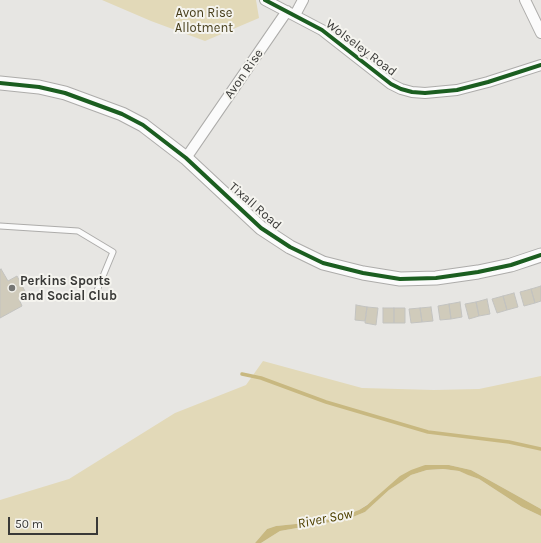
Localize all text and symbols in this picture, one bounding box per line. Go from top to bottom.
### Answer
park label: Avon Rise Allotment [175,5,233,36]
street label: Wolseley Road [322,16,400,80]
street label: Avon Rise [221,46,267,102]
street label: Tixall Road [226,179,284,233]
place label: Perkins Sports and Social Club [20,273,117,304]
marker: Perkins Sports and Social Club [7,283,17,293]
water label: River Sow [296,505,354,533]
scale bar [10,509,100,535]
text: 50 m [15,517,43,531]

